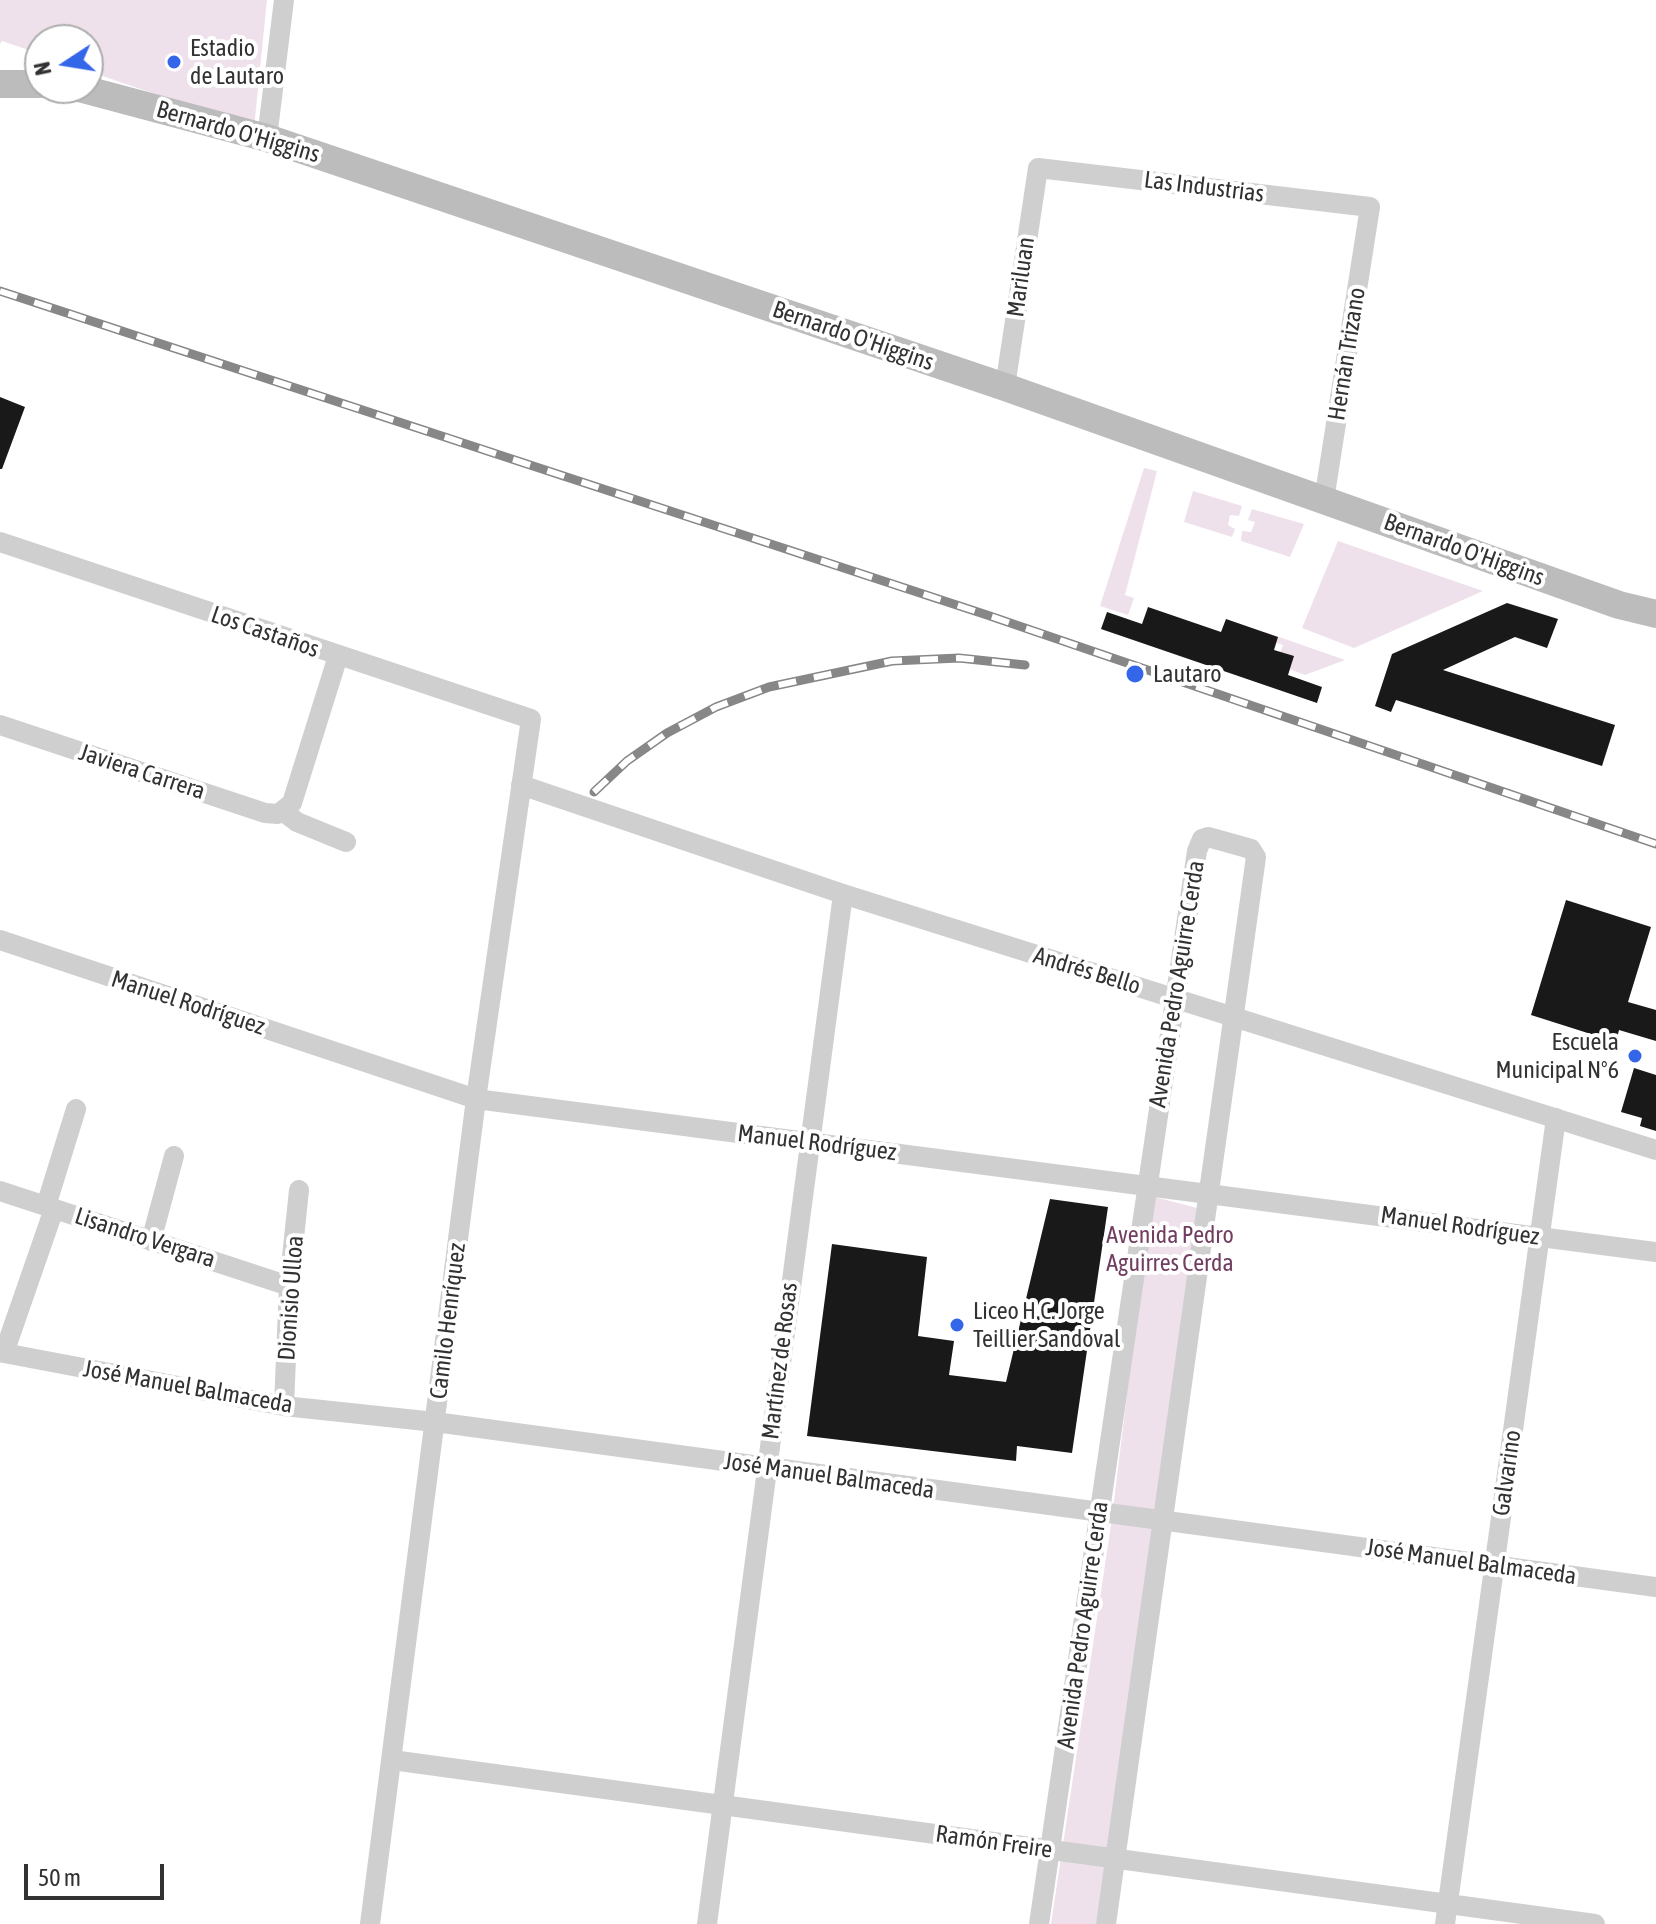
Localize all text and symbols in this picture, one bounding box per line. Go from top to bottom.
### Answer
north arrow [24,24,104,104]
place label: Estadio de Lautaro [190,34,284,90]
marker: Estadio de Lautaro [165,53,183,71]
text: N [28,60,57,78]
street label: Bernardo O'Higgins [153,95,323,169]
street label: Las Industrias [1142,165,1266,209]
street label: Mariluan [1001,235,1041,319]
street label: Hernán Trizano [1322,286,1372,422]
street label: Bernardo O'Higgins [769,295,937,377]
street label: Bernardo O'Higgins [1380,508,1548,592]
street label: Los Castaños [207,600,323,664]
place label: Lautaro [1153,660,1221,688]
marker: Lautaro [1124,663,1146,685]
street label: Javiera Carrera [75,738,209,806]
street label: Avenida Pedro Aguirre Cerda [1143,859,1211,1109]
street label: Andrés Bello [1030,941,1144,1001]
street label: Manuel Rodríguez [108,965,268,1041]
place label: Escuela Municipal N°6 [1496,1028,1619,1084]
marker: Escuela Municipal N°6 [1626,1047,1644,1065]
street label: Manuel Rodríguez [736,1119,898,1167]
street label: Manuel Rodríguez [1379,1201,1541,1251]
street label: Lisandro Vergara [71,1202,219,1274]
park label: Avenida Pedro Aguirres Cerda [1106,1221,1234,1277]
street label: Dionisio Ulloa [272,1235,310,1361]
street label: Camilo Henríquez [424,1241,472,1401]
street label: Martínez de Rosas [756,1281,804,1441]
place label: Liceo H.C. Jorge Teillier Sandoval [973,1297,1120,1353]
marker: Liceo H.C. Jorge Teillier Sandoval [948,1316,966,1334]
street label: José Manuel Balmaceda [81,1354,295,1420]
street label: Galvarino [1487,1428,1527,1518]
street label: José Manuel Balmaceda [722,1447,936,1505]
street label: Avenida Pedro Aguirre Cerda [1051,1499,1115,1751]
street label: José Manuel Balmaceda [1364,1533,1578,1591]
street label: Ramón Freire [934,1820,1054,1864]
scale bar [28,1848,168,1898]
text: 50 m [38,1864,81,1891]

